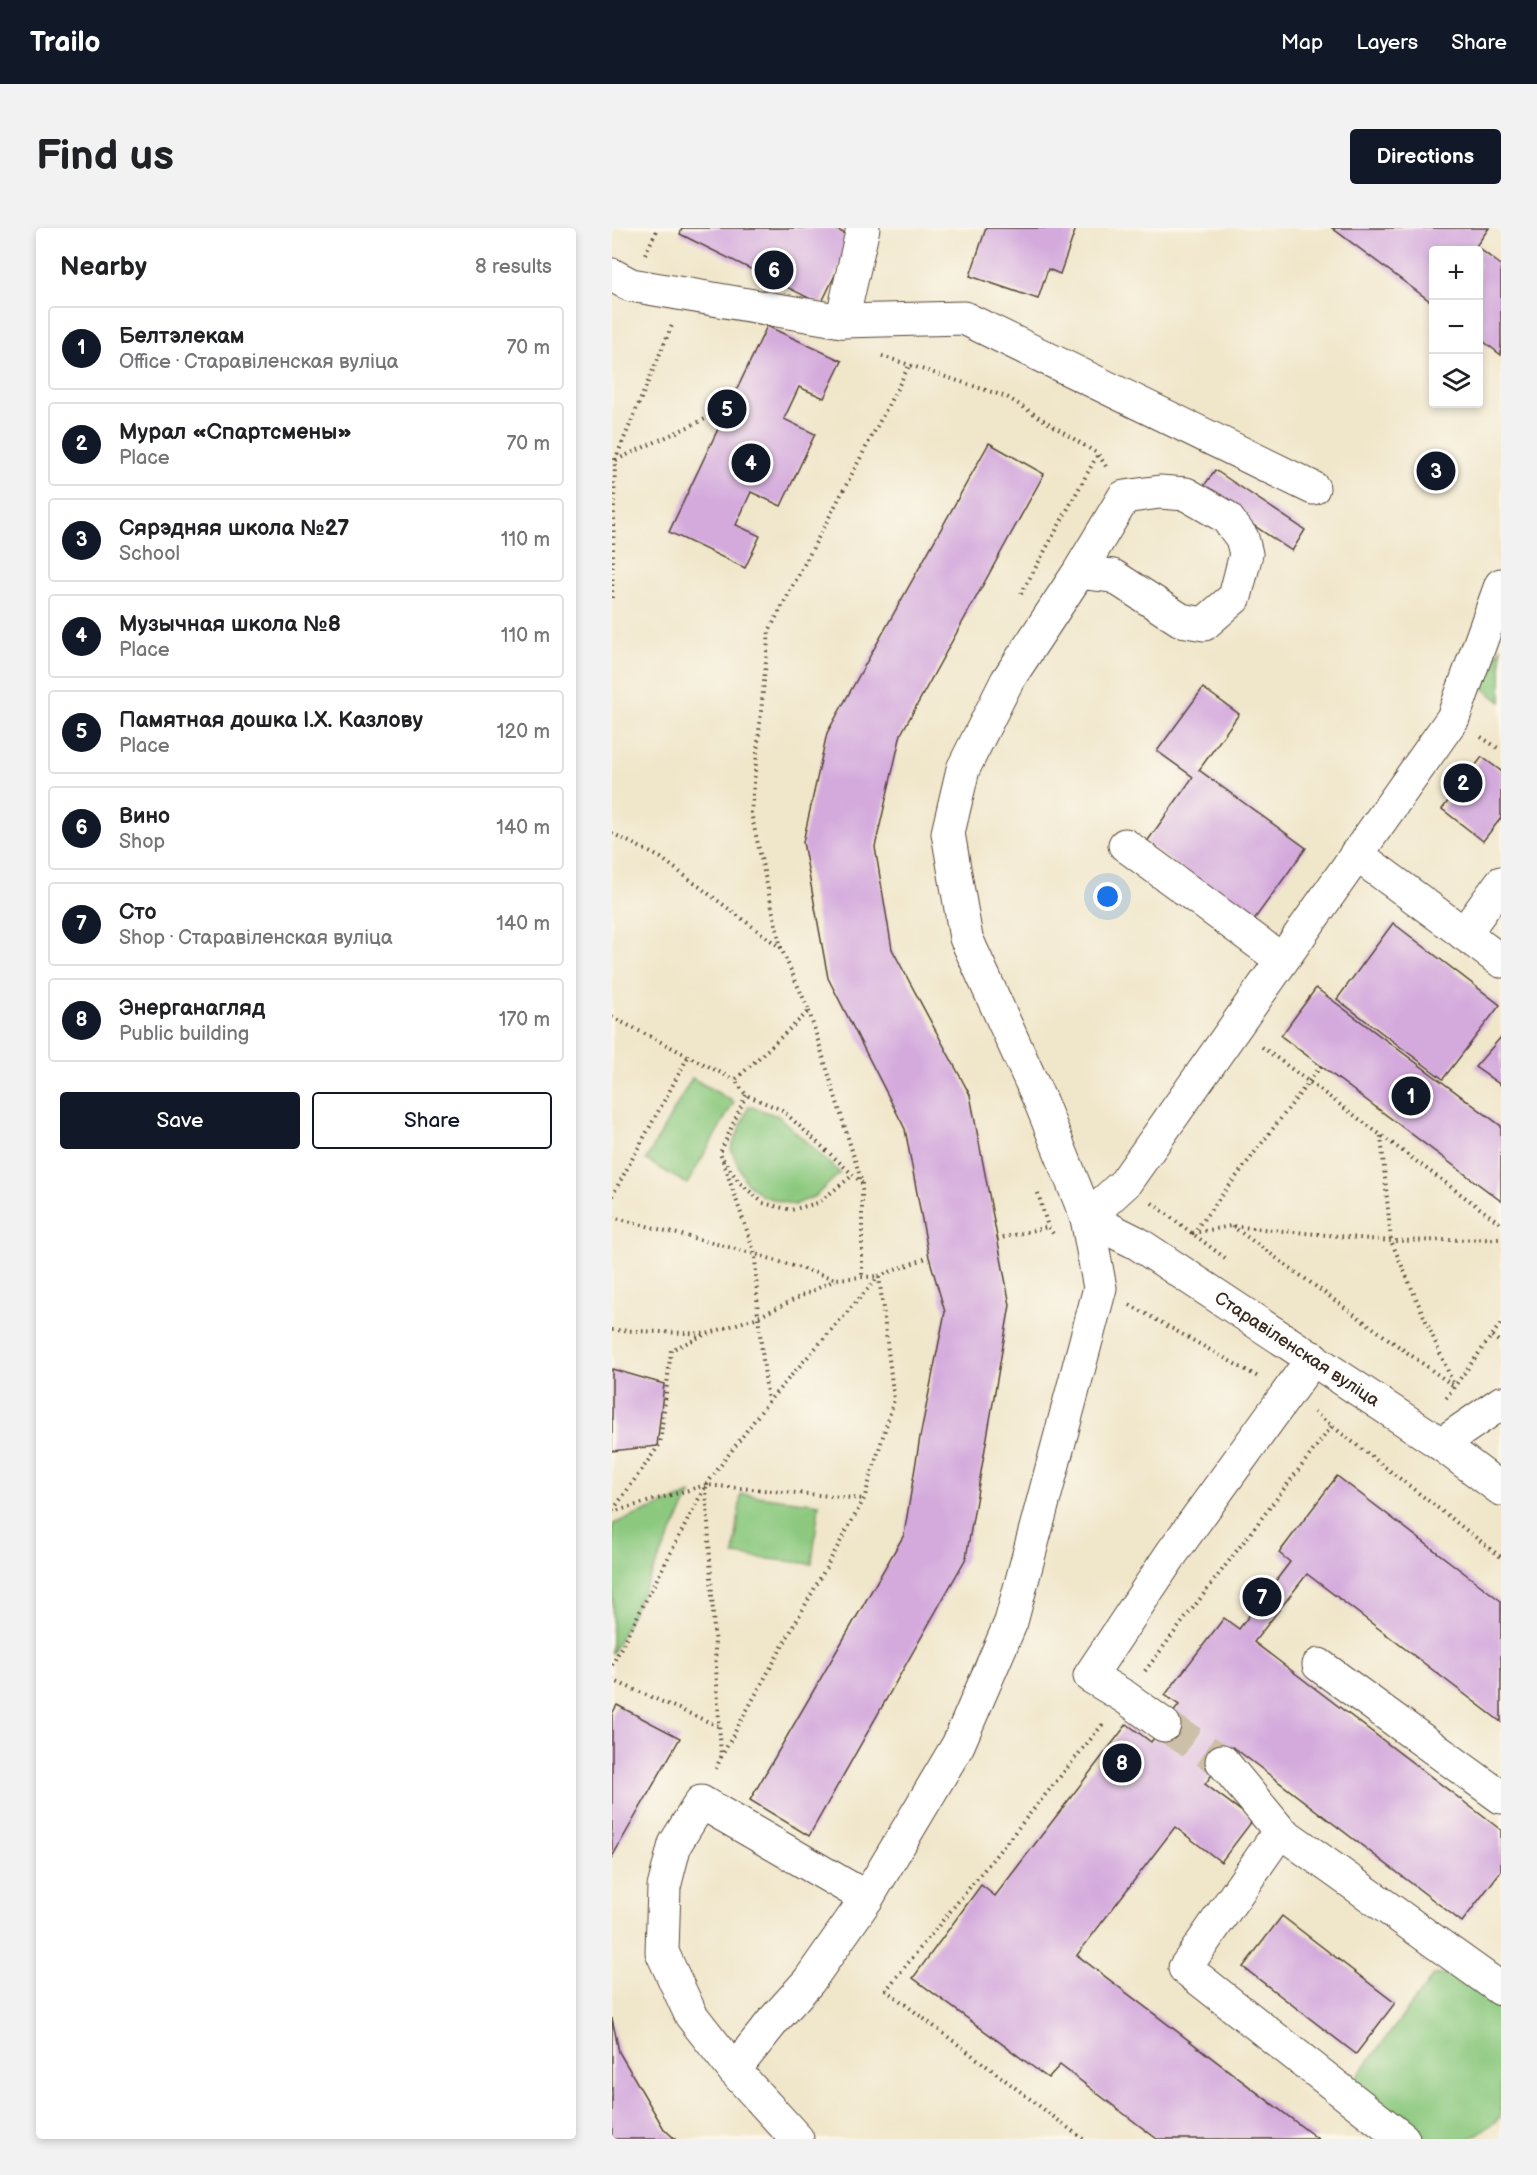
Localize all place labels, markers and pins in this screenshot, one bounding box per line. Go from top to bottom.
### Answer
pin: 6 [754,248,794,292]
pin: 5 [708,386,746,432]
pin: 4 [732,440,770,486]
pin: 3 [1416,448,1456,494]
pin: 2 [1444,760,1482,806]
pin: 1 [1392,1074,1430,1118]
pin: 7 [1242,1574,1282,1620]
pin: 8 [1102,1740,1142,1786]

